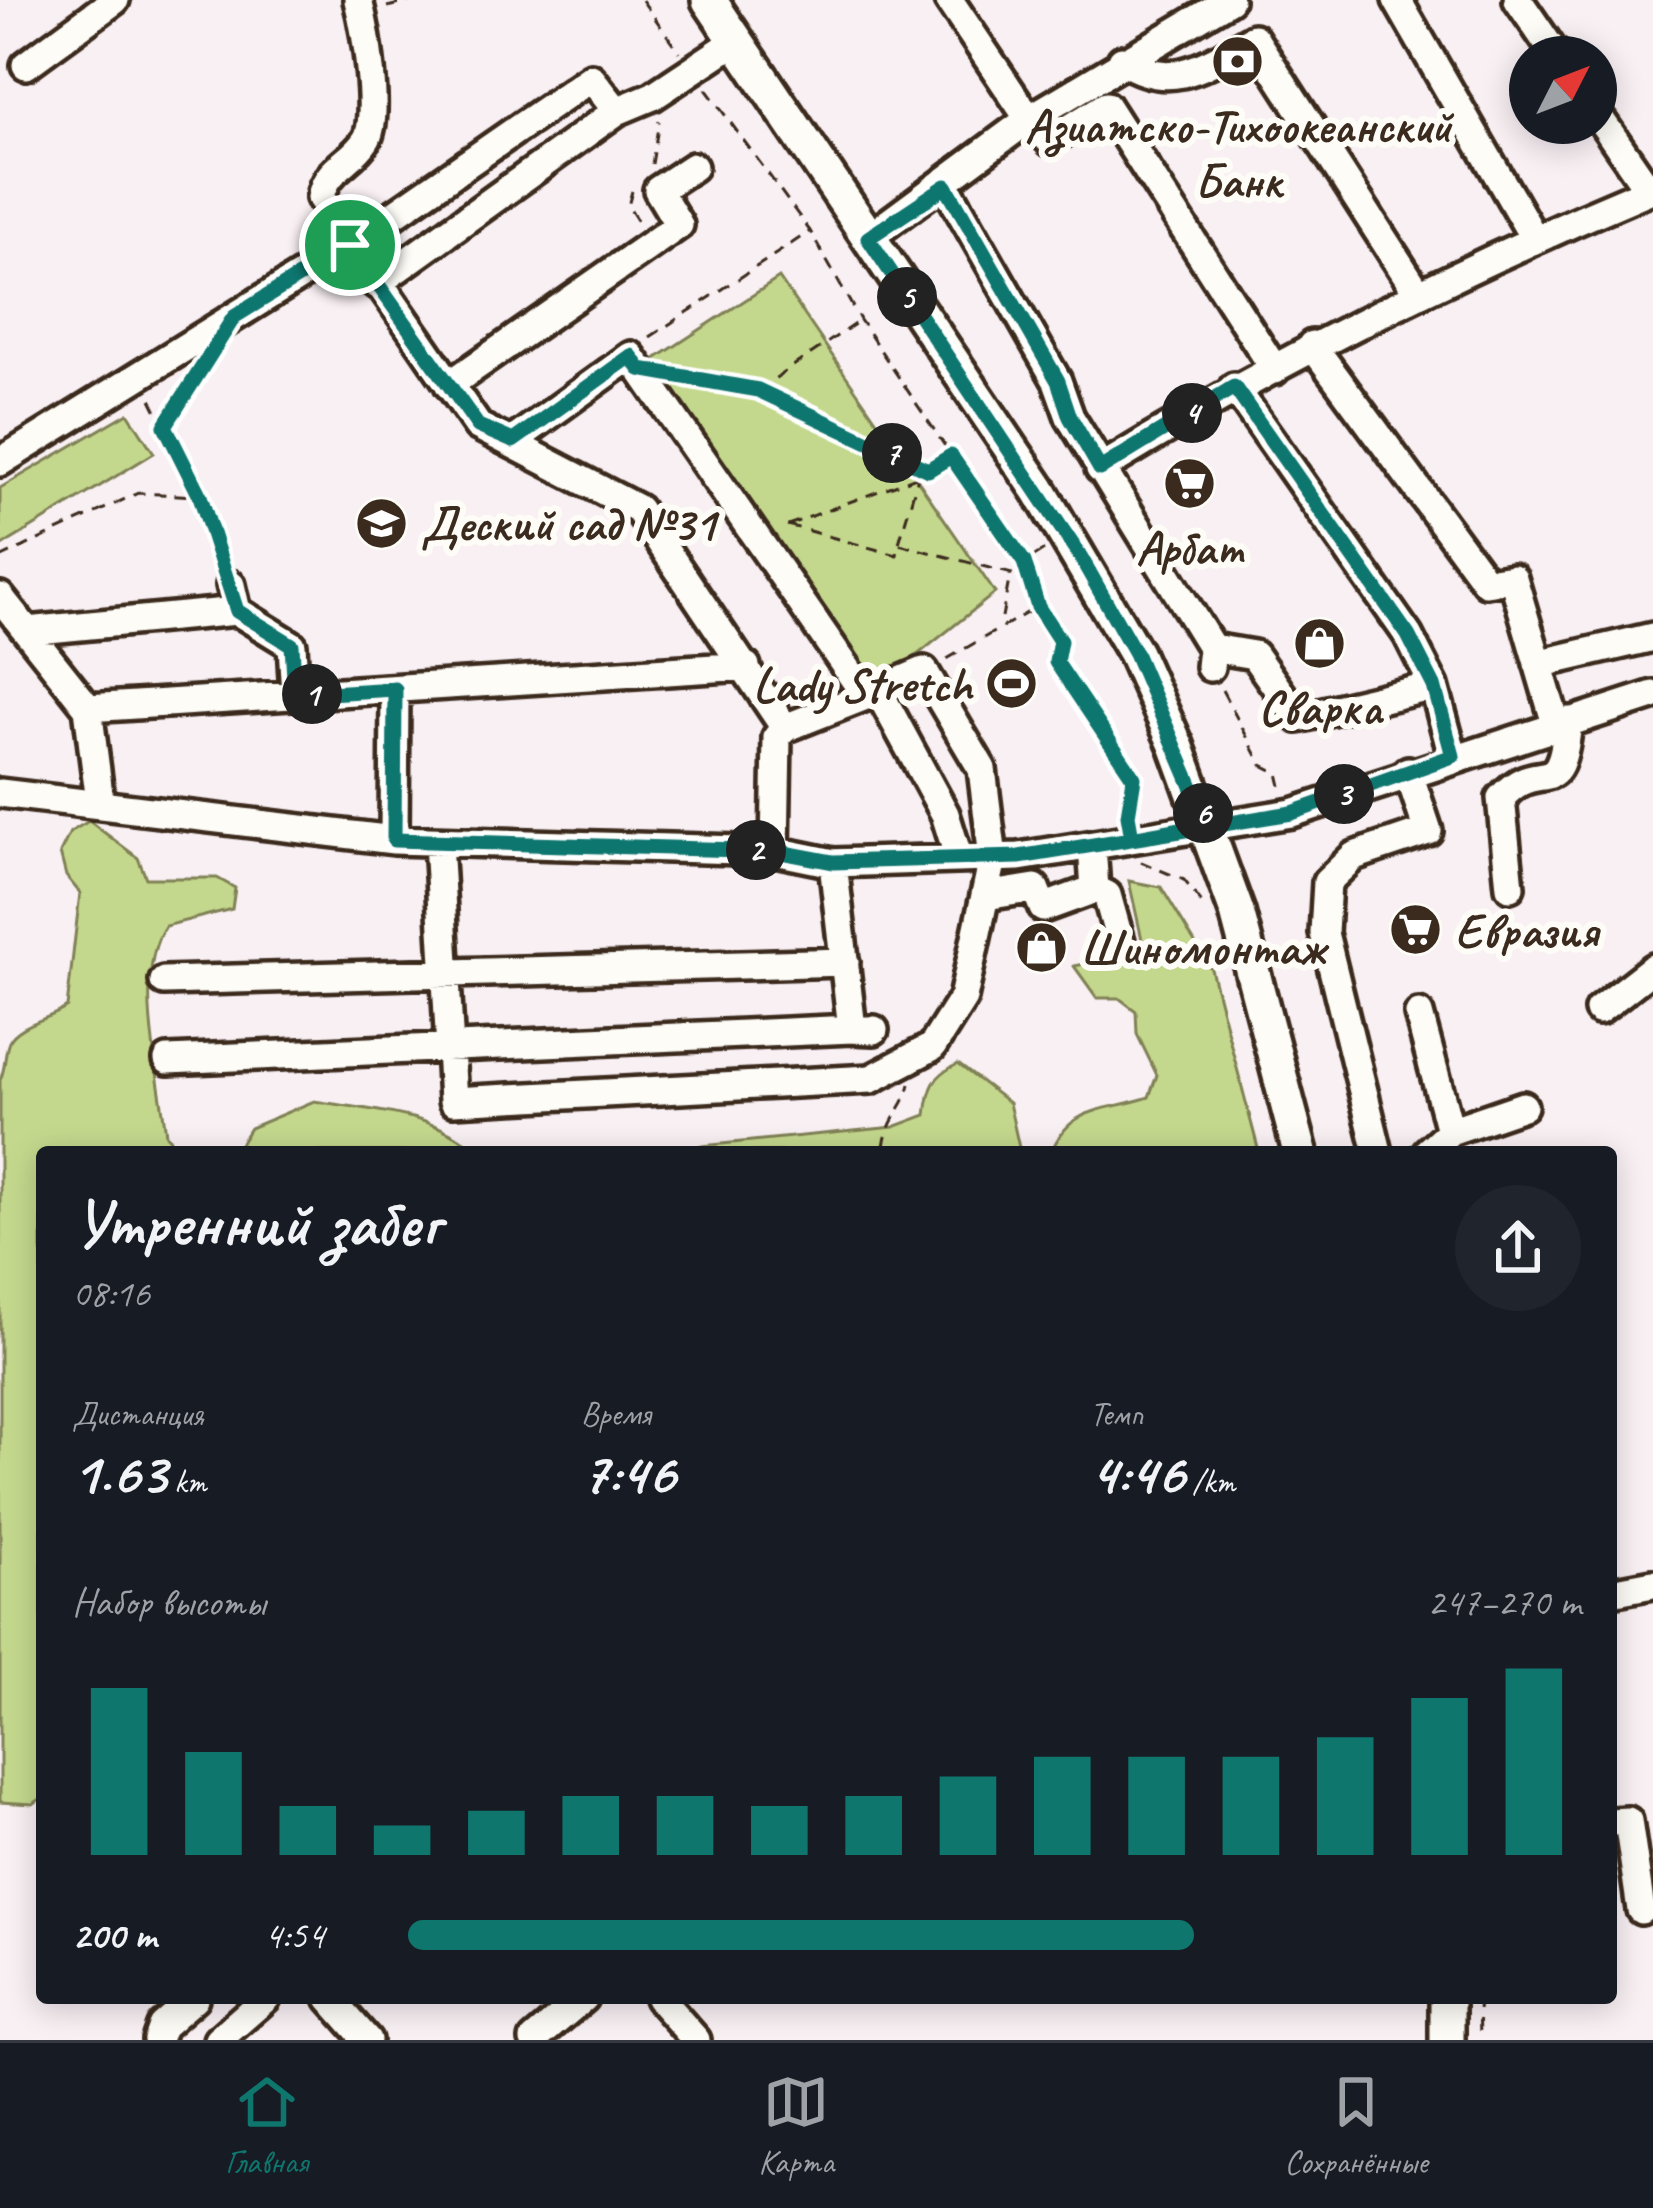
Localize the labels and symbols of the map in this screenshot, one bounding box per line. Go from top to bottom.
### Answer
bank icon: Азиатско-Тихоокеанский Банк [1210,34,1266,90]
north arrow [1509,36,1617,144]
place label: Азиатско-Тихоокеанский Банк [1025,96,1455,211]
pin [299,194,401,296]
pin: 5 [877,267,937,327]
pin: 4 [1162,383,1222,443]
pin: 7 [862,423,922,483]
supermarket icon: Арбат [1162,456,1218,512]
place label: Деский сад №31 [421,494,721,554]
school or university icon: Деский сад №31 [354,495,410,551]
place label: Арбат [1136,518,1245,578]
shop icon: Сварка [1292,616,1348,672]
place label: Lady Stretch [753,655,974,715]
sports icon: Lady Stretch [983,656,1039,712]
pin: 1 [282,664,342,724]
place label: Сварка [1258,678,1384,738]
pin: 3 [1314,764,1374,824]
pin: 6 [1173,783,1233,843]
pin: 2 [726,820,786,880]
place label: Евразия [1455,901,1602,961]
supermarket icon: Евразия [1388,902,1444,958]
place label: Шиномонтаж [1080,918,1330,978]
shop icon: Шиномонтаж [1013,919,1069,975]

